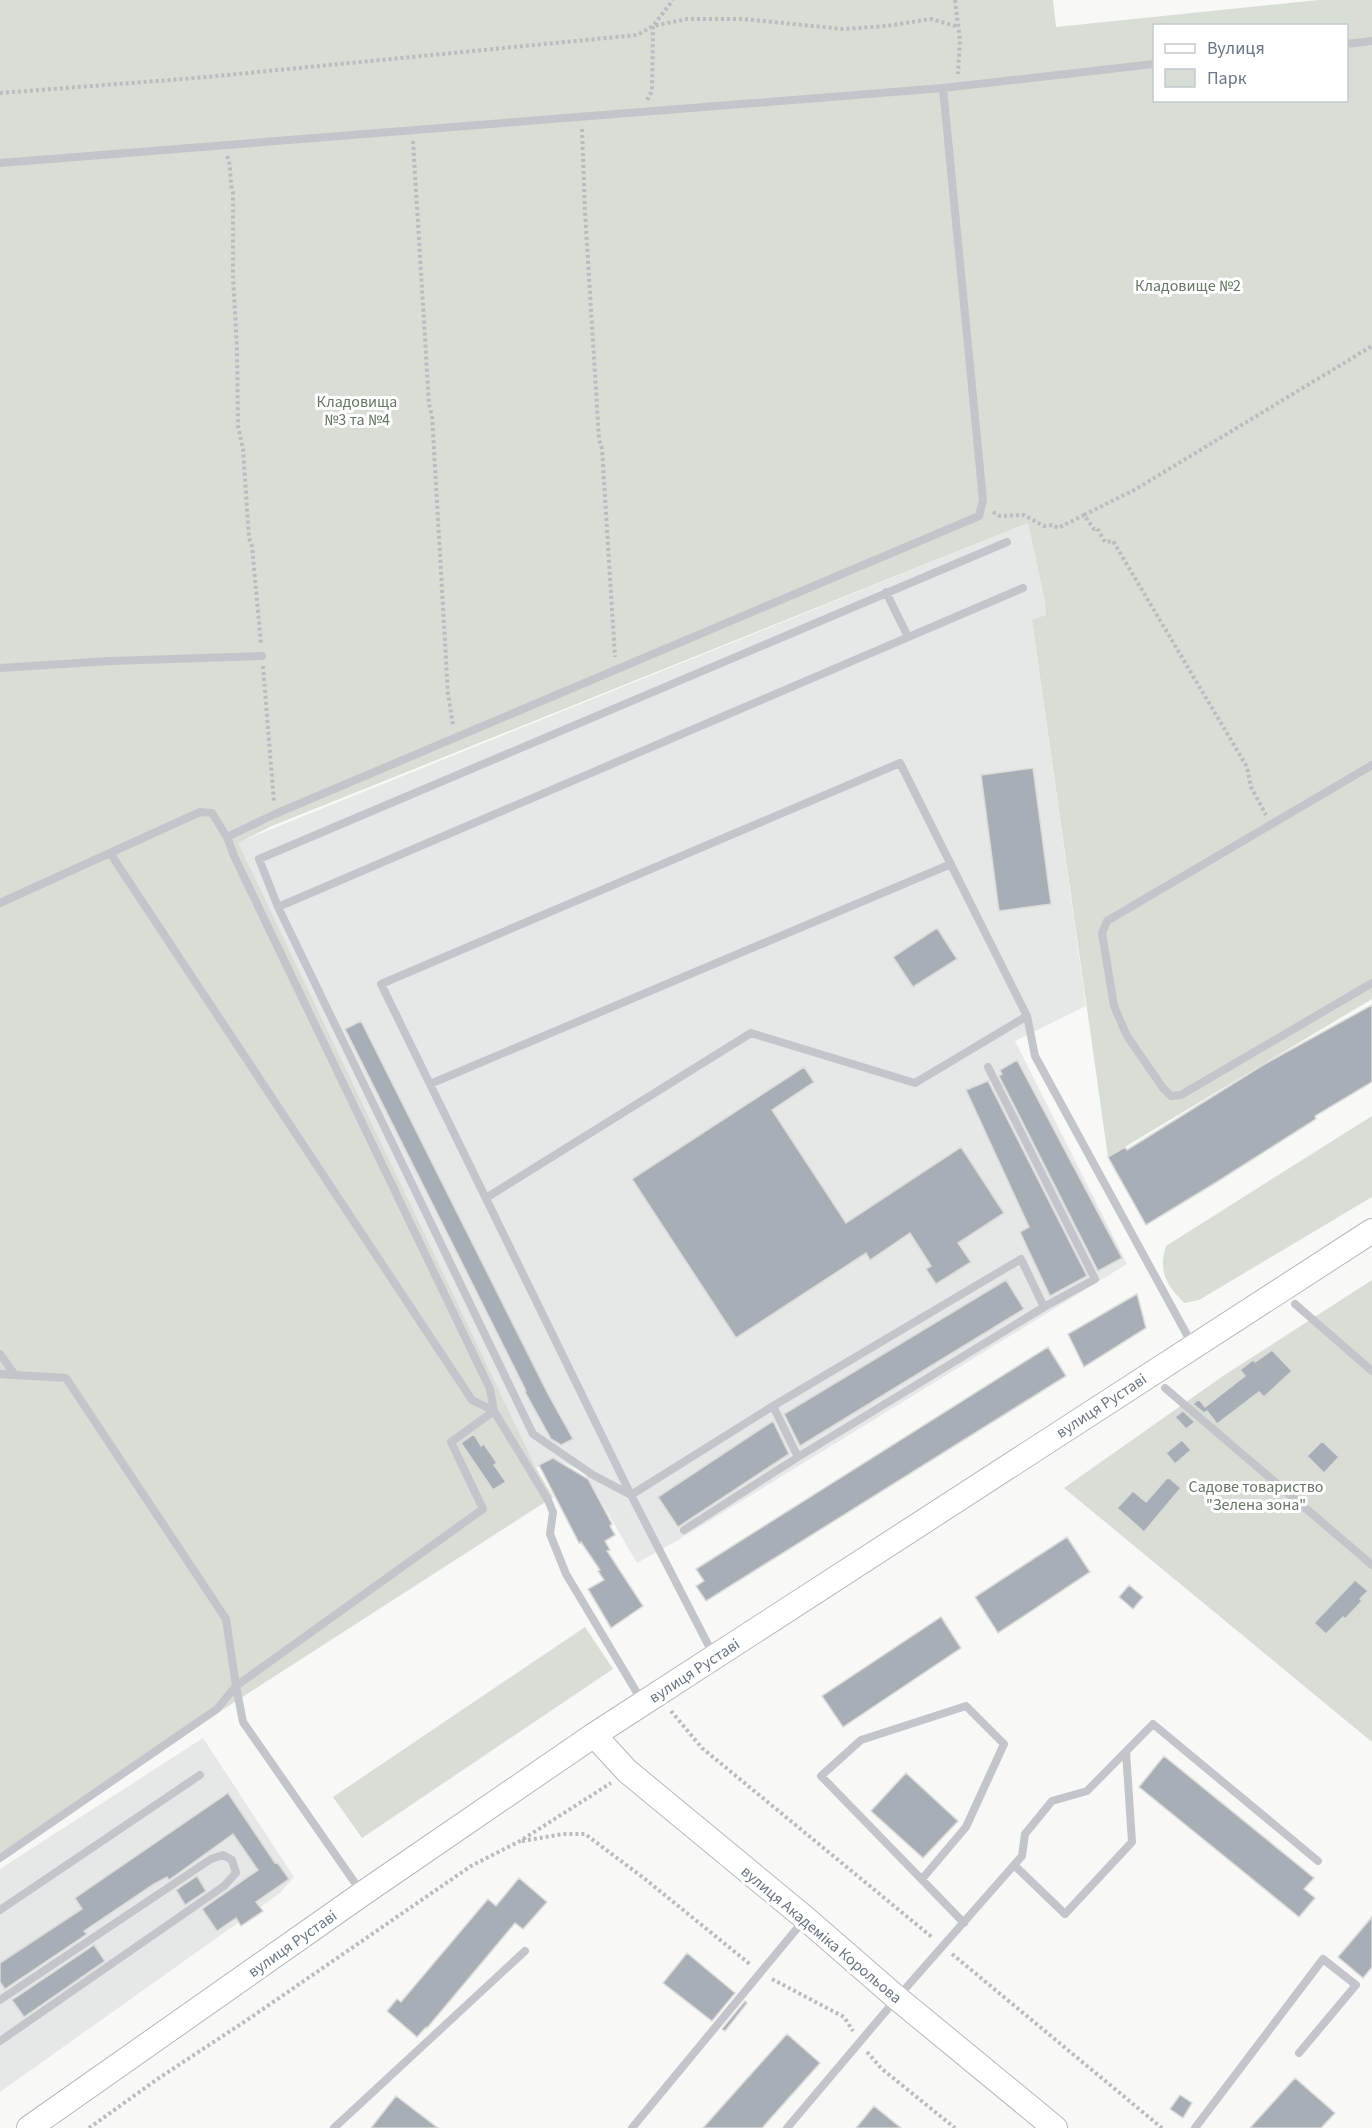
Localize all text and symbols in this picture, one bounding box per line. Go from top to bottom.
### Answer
legend [1153,24,1348,102]
text: Вулиця [1207,36,1265,61]
text: Парк [1207,66,1247,91]
park label: Кладовище №2 [1135,275,1241,297]
park label: Кладовища №3 та №4 [317,391,397,431]
street label: вулиця Руставі [1052,1368,1151,1443]
park label: Садове товариство "Зелена зона" [1189,1476,1323,1516]
street label: вулиця Руставі [645,1633,744,1708]
street label: вулиця Академіка Корольова [736,1861,907,2009]
street label: вулиця Руставі [244,1905,342,1983]

